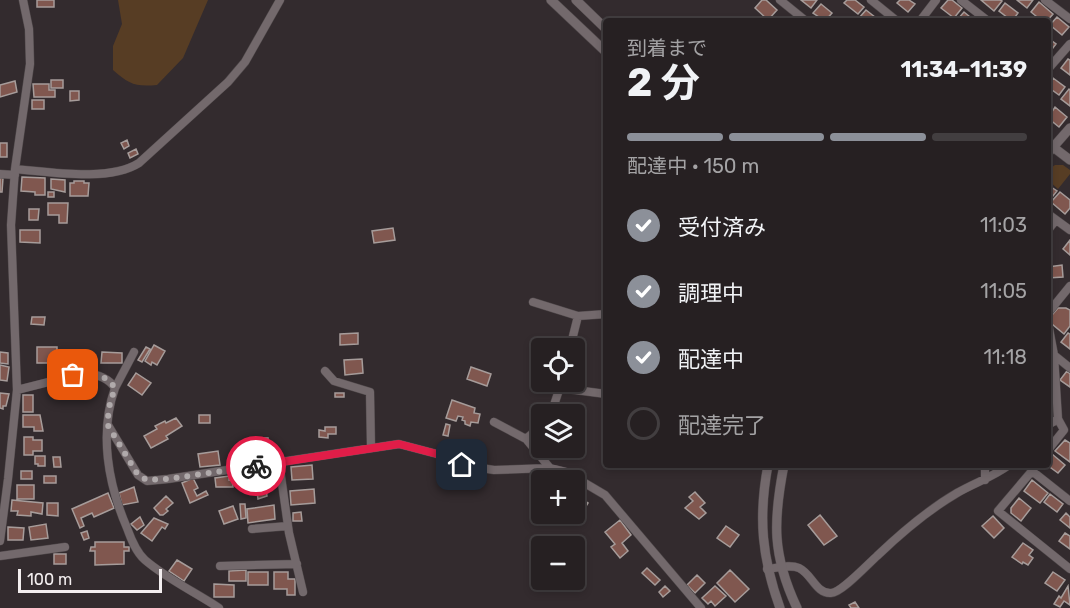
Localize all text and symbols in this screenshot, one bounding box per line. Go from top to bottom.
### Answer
text: 到着まで [627,36,707,60]
text: 11:34–11:39 [900,56,1027,83]
text: 2 分 [627,60,700,106]
text: 配達中 · 150 m [627,154,759,178]
icon: check [627,209,660,242]
text: 11:03 [980,213,1027,237]
text: 受付済み [678,214,766,241]
icon: check [627,275,660,308]
text: 11:05 [980,279,1027,303]
text: 調理中 [678,280,744,307]
map controls [531,338,585,590]
button: locate [531,338,585,392]
icon: check [627,341,660,374]
text: 11:18 [983,345,1027,369]
text: 配達中 [678,346,744,373]
pin [47,349,98,400]
icon: bag [56,358,89,391]
button: layers [531,404,585,458]
text: 配達完了 [678,412,766,439]
courier [226,436,286,496]
pin [436,439,487,490]
icon: home [445,448,478,481]
icon: bike [240,450,273,483]
button: + [531,470,585,524]
button: − [531,536,585,590]
scale bar [18,566,162,594]
text: 100 m [27,570,72,589]

